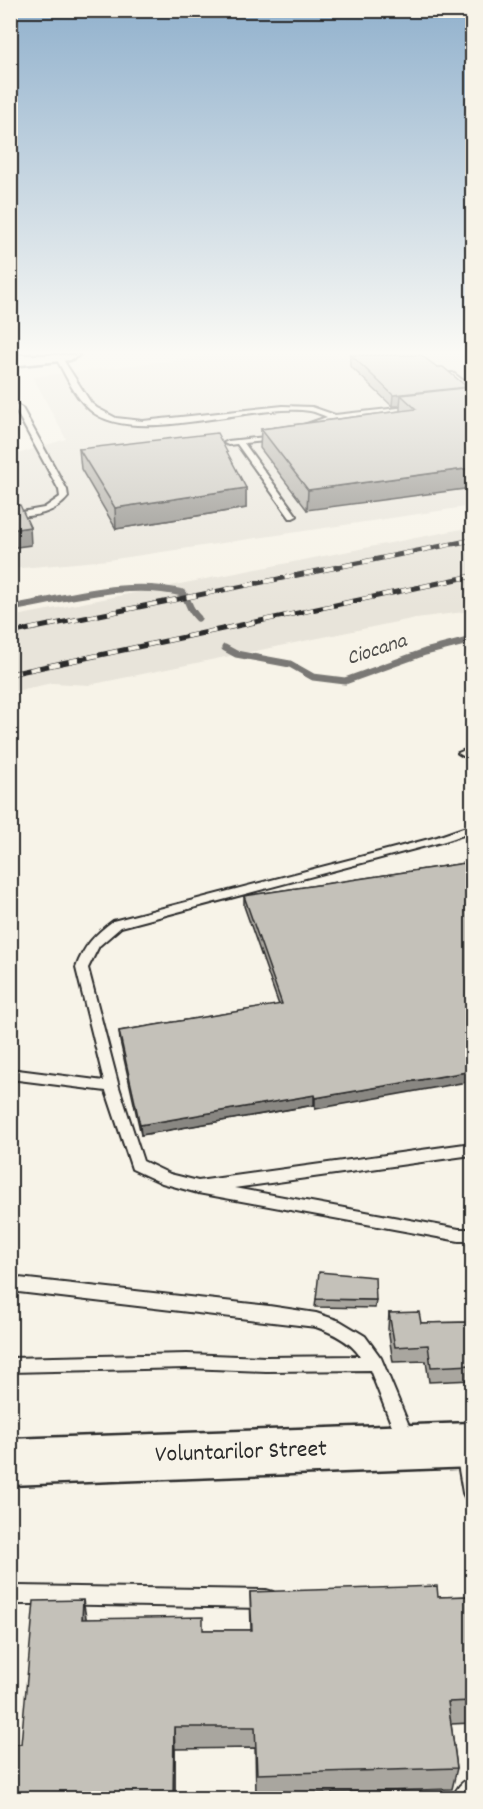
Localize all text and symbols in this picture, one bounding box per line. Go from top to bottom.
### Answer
water label: Ciocana [343,627,412,675]
street label: Voluntarilor Street [155,1433,328,1473]

